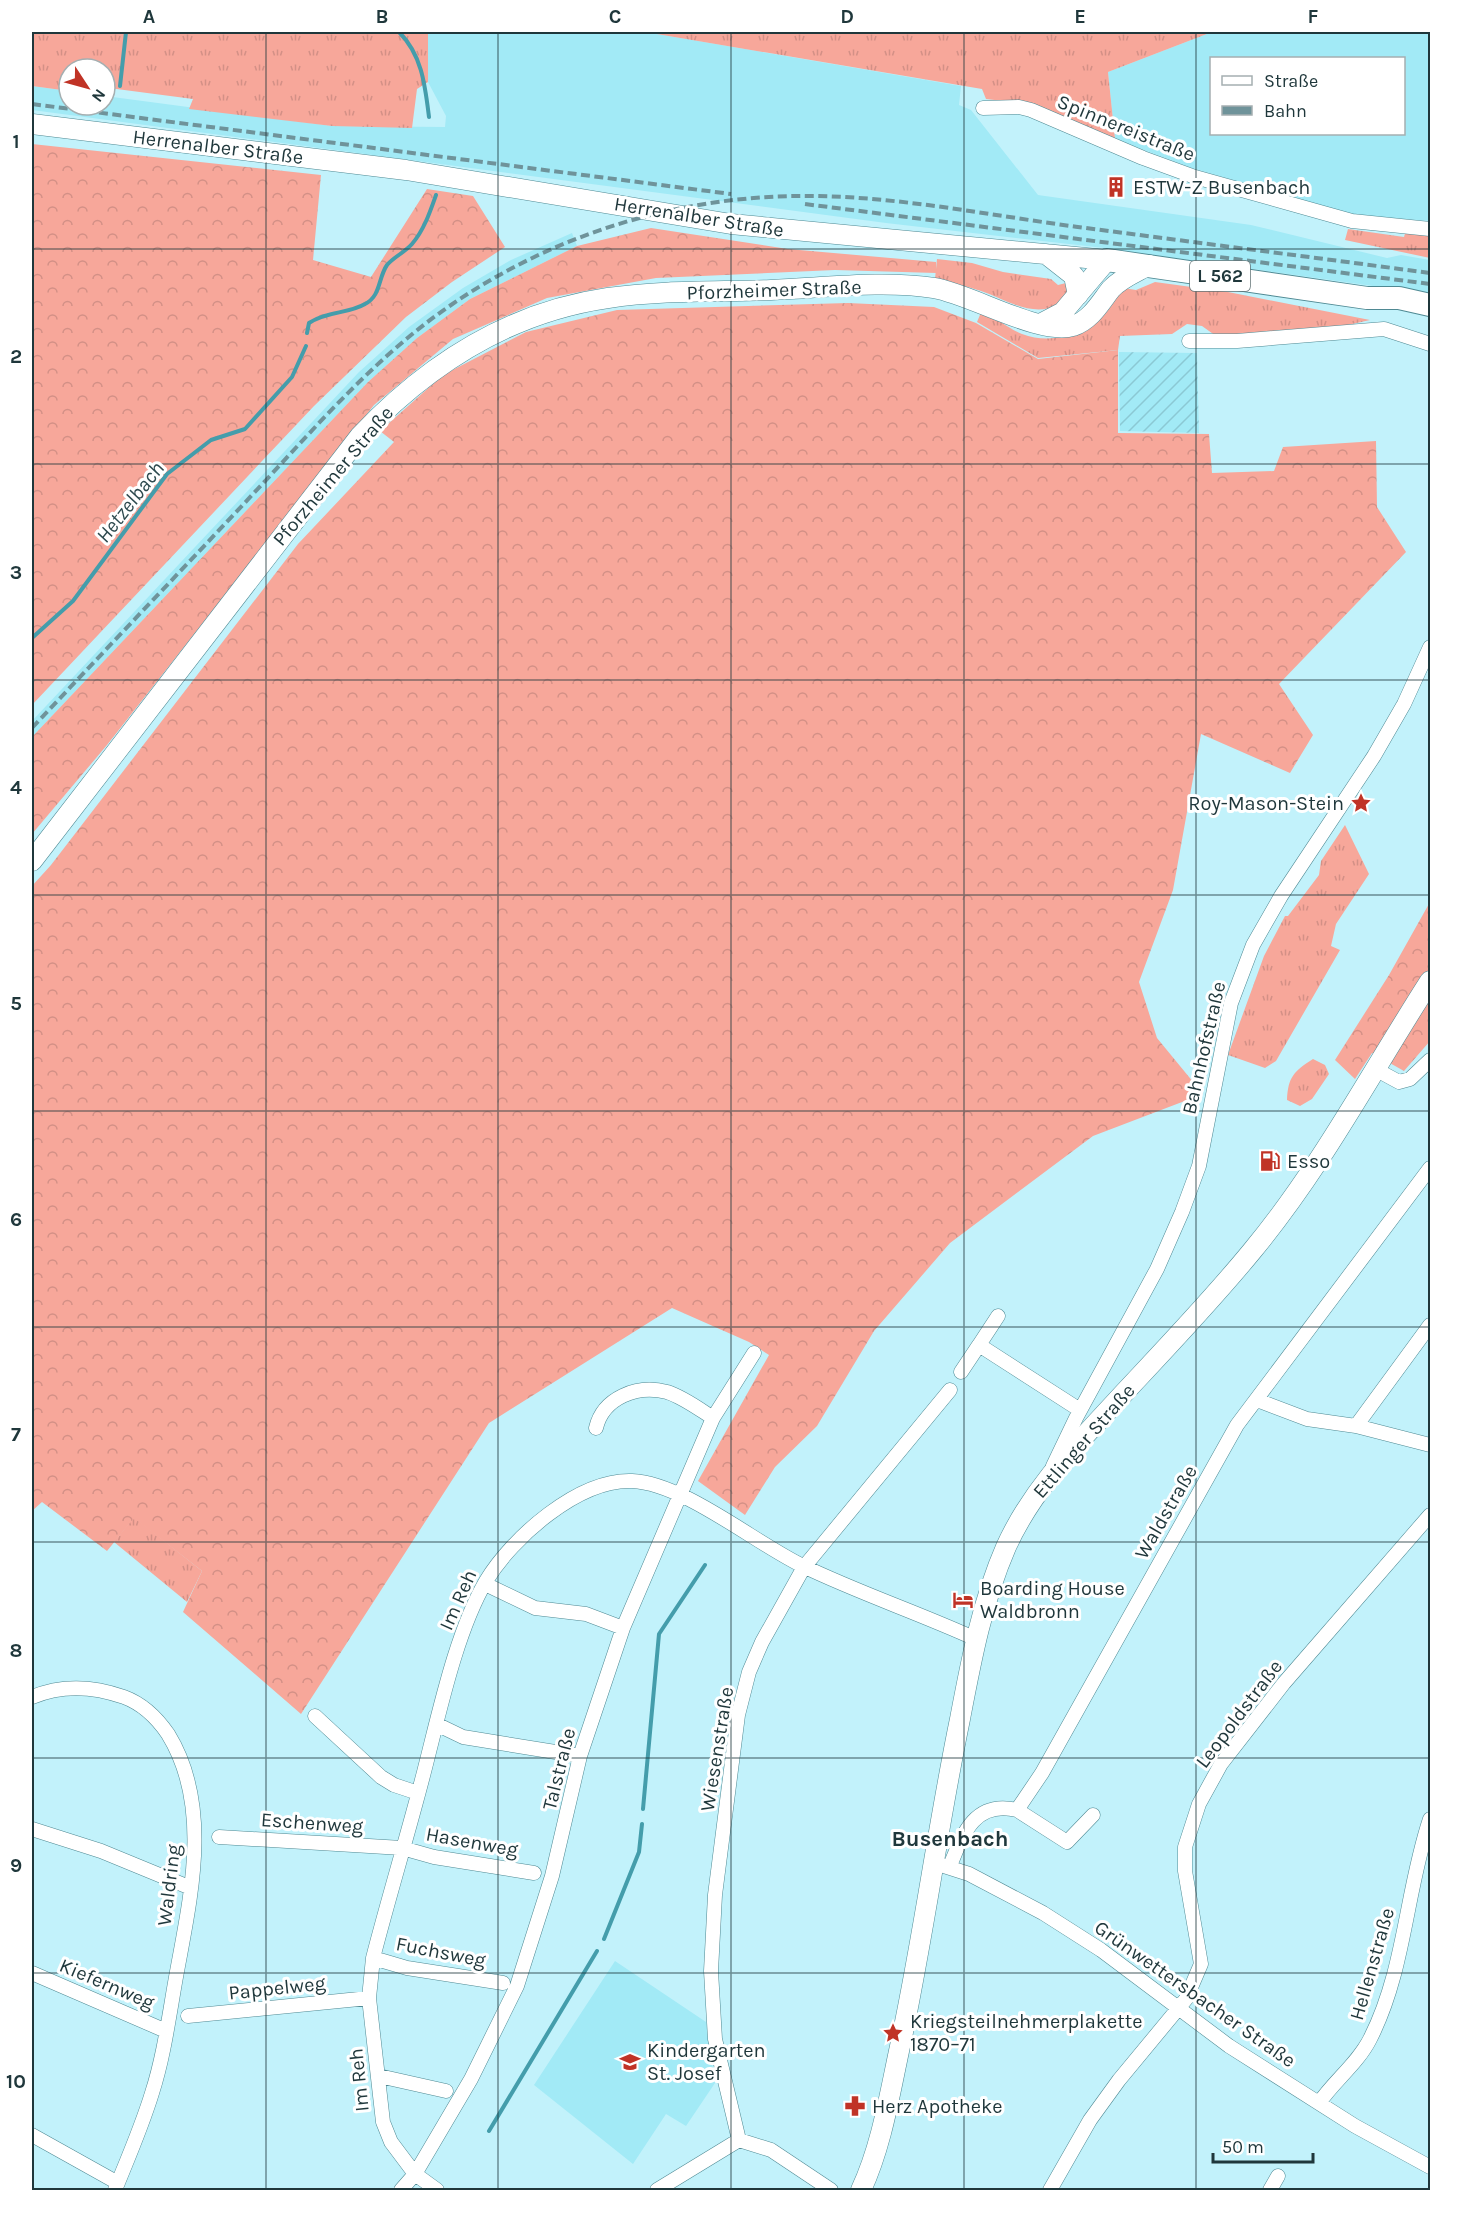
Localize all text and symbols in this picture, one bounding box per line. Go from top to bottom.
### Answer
text: A [143,5,156,28]
text: B [376,5,388,28]
text: C [609,5,621,28]
text: D [840,5,854,28]
text: E [1074,5,1086,28]
text: F [1308,5,1319,28]
north arrow [57,57,117,117]
legend [1210,57,1405,135]
text: Straße [1264,70,1318,92]
text: N [88,85,110,106]
street label: Spinnereistraße [1054,90,1198,166]
text: Bahn [1264,100,1307,122]
street label: Herrenalber Straße [131,125,305,169]
text: 1 [12,130,20,153]
building icon: ESTW-Z Busenbach [1104,175,1128,199]
place label: ESTW-Z Busenbach [1133,176,1310,199]
street label: Herrenalber Straße [612,192,786,242]
road number: L 562 [1190,261,1250,291]
street label: Pforzheimer Straße [686,275,862,305]
text: 2 [10,345,22,368]
street label: Pforzheimer Straße [268,401,398,551]
water label: Hetzelbach [91,457,169,547]
text: 3 [10,561,22,584]
text: 4 [10,776,22,799]
place icon: Roy-Mason-Stein [1349,791,1373,815]
place label: Roy-Mason-Stein [1188,792,1344,815]
street label: Bahnhofstraße [1178,979,1230,1117]
text: 5 [10,992,22,1015]
fuel station icon: Esso [1258,1149,1282,1173]
place label: Esso [1287,1150,1330,1173]
text: 6 [10,1208,22,1231]
street label: Ettlinger Straße [1028,1379,1140,1503]
text: 7 [11,1423,21,1446]
street label: Waldstraße [1130,1461,1202,1563]
street label: Im Reh [435,1566,481,1634]
place label: Boarding House Waldbronn [980,1577,1125,1623]
hotel icon: Boarding House Waldbronn [951,1588,975,1612]
text: 8 [10,1639,22,1662]
street label: Leopoldstraße [1191,1655,1287,1773]
street label: Wiesenstraße [696,1685,738,1813]
street label: Talstraße [538,1726,580,1812]
street label: Eschenweg [260,1808,364,1838]
street label: Hasenweg [424,1823,520,1861]
district label: Busenbach [892,1826,1008,1852]
street label: Waldring [153,1843,185,1927]
text: 9 [10,1854,22,1877]
street label: Hellenstraße [1345,1905,1399,2023]
street label: Grünwettersbacher Straße [1090,1916,1300,2072]
street label: Fuchsweg [394,1932,488,1972]
street label: Kiefernweg [56,1954,158,2014]
street label: Pappelweg [227,1971,327,2005]
place label: Kriegsteilnehmerplakette 1870–71 [910,2010,1143,2056]
place icon: Kriegsteilnehmerplakette 1870–71 [881,2021,905,2045]
place label: Kindergarten St. Josef [647,2039,766,2085]
street label: Im Reh [344,2047,374,2113]
school or university icon: Kindergarten St. Josef [618,2050,642,2074]
text: 10 [6,2070,26,2093]
pharmacy icon: Herz Apotheke [843,2094,867,2118]
place label: Herz Apotheke [872,2095,1003,2118]
scale bar [1213,2126,1314,2164]
text: 50 m [1222,2136,1264,2158]

